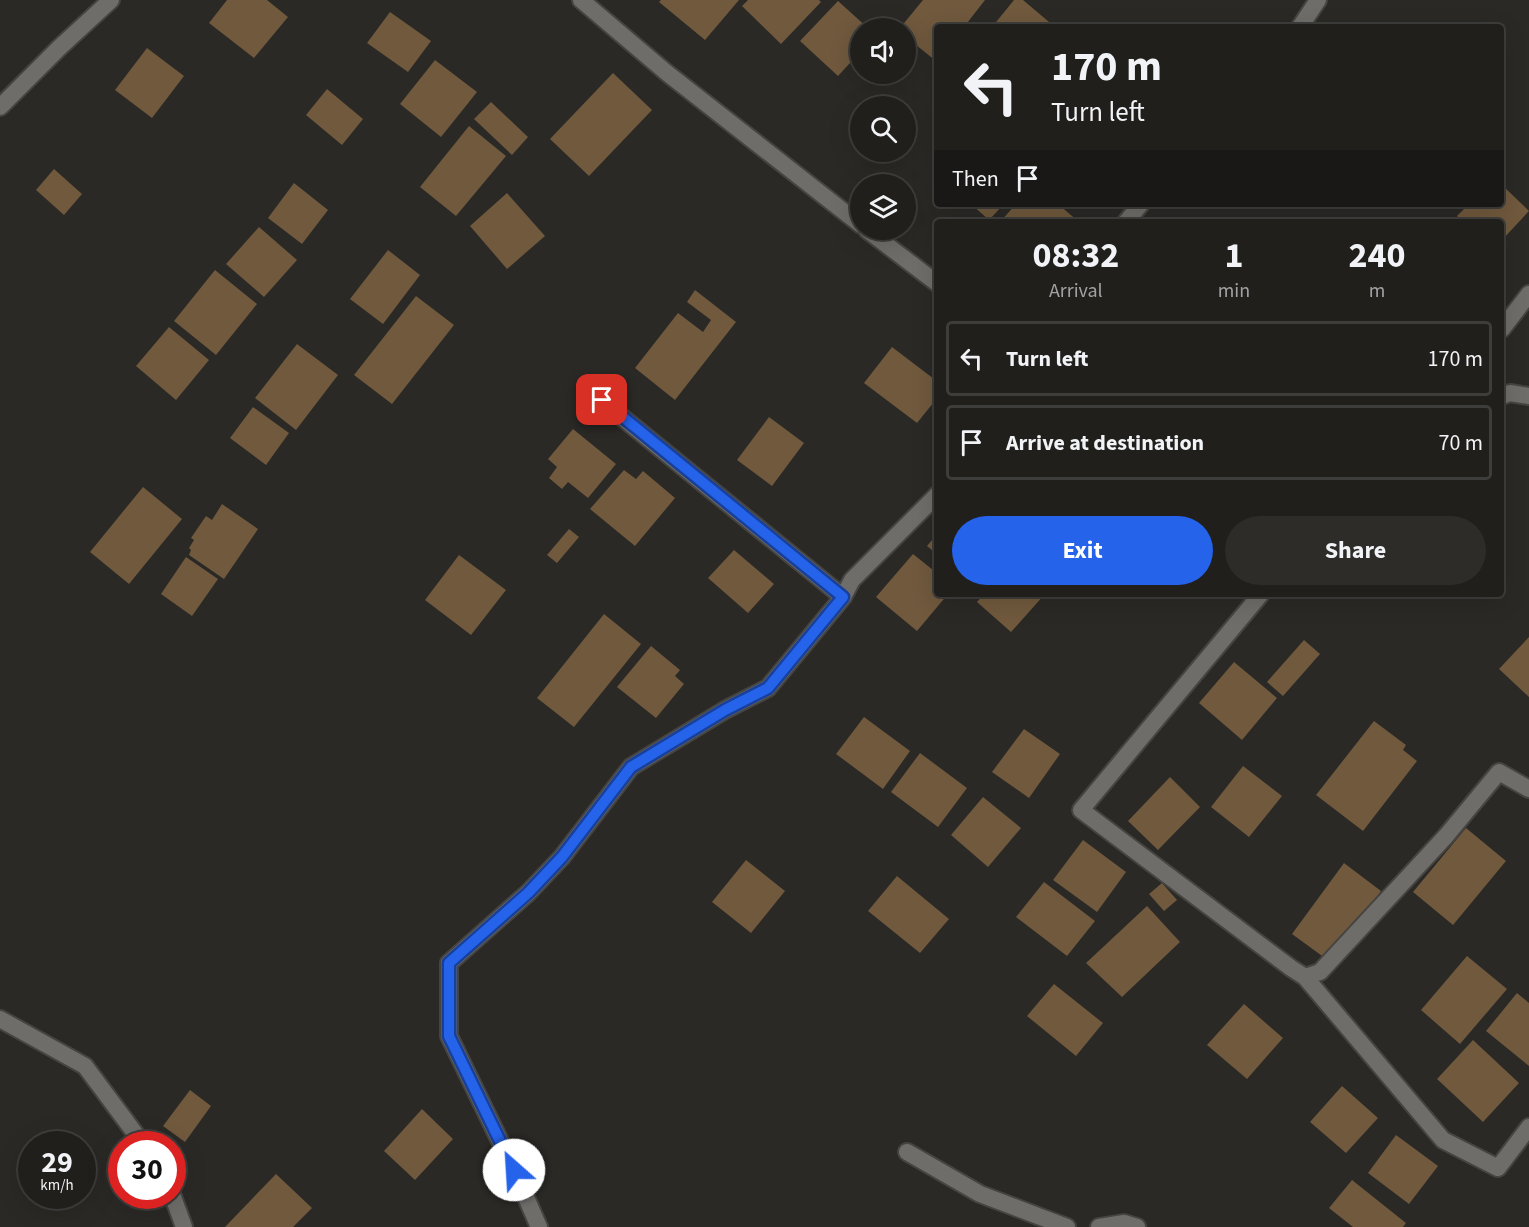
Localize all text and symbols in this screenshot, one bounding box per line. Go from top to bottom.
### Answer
map controls [850,18,916,240]
button: sound [850,18,916,84]
text: 170 m [1051,37,1162,97]
icon: left [952,48,1030,126]
text: Turn left [1051,93,1145,132]
button: search [850,96,916,162]
icon: arrive [1011,162,1044,195]
text: Then [952,163,999,195]
button: layers [850,174,916,240]
text: 08:32 [1032,230,1119,281]
text: 1 [1224,230,1243,281]
text: 240 [1349,230,1406,281]
text: Arrival [1049,277,1103,305]
text: min [1218,277,1250,305]
text: m [1369,277,1385,305]
icon: left [955,342,988,375]
text: Turn left [1006,343,1088,375]
text: 170 m [1428,343,1483,375]
pin [576,374,627,425]
icon: arrive [585,383,618,416]
icon: arrive [955,426,988,459]
text: Arrive at destination [1006,427,1204,459]
text: 70 m [1438,427,1483,459]
button: Exit [952,516,1213,585]
button: Share [1225,516,1486,585]
speed limit sign: 30 [108,1131,186,1209]
position arrow [482,1138,546,1202]
text: 29 [41,1141,73,1184]
text: km/h [40,1175,74,1196]

